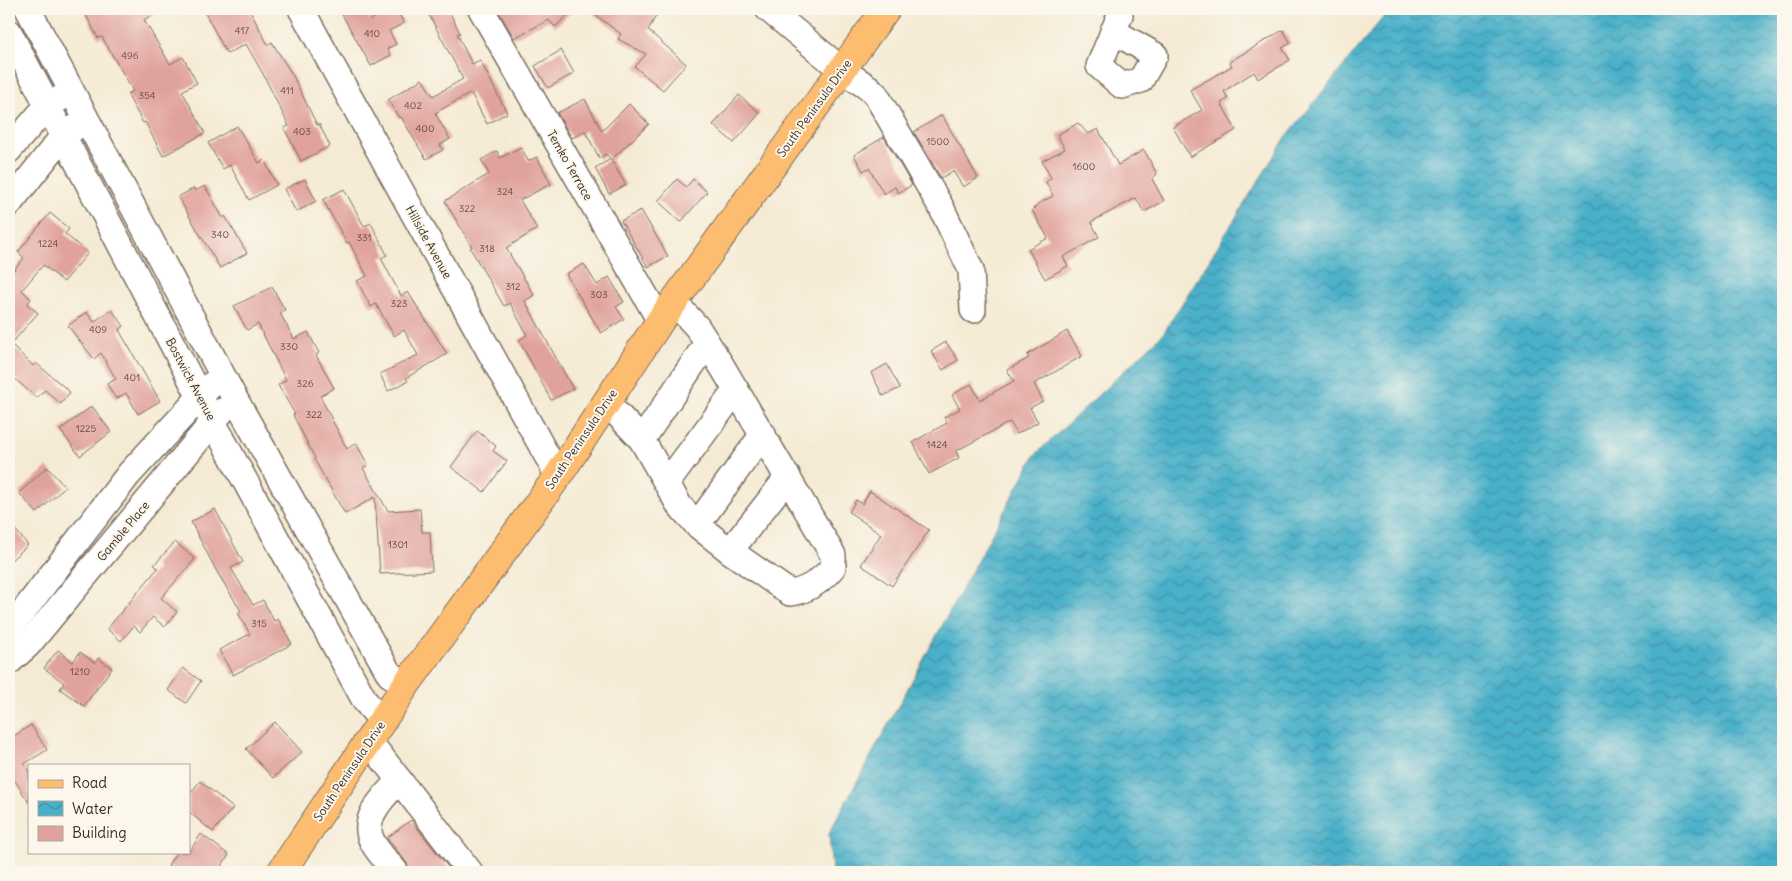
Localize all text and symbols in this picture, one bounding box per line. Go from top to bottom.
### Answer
house number: 417 [235,24,249,37]
house number: 410 [364,27,380,40]
house number: 496 [121,49,139,62]
street label: South Peninsula Drive [773,56,855,160]
house number: 411 [280,84,294,97]
house number: 354 [138,89,156,102]
house number: 402 [404,99,422,112]
house number: 400 [416,122,434,135]
house number: 403 [293,125,311,138]
street label: Temko Terrace [544,127,596,203]
house number: 1500 [927,135,949,148]
house number: 1600 [1073,160,1095,173]
house number: 324 [497,185,514,198]
house number: 322 [459,202,476,215]
street label: Hillside Avenue [403,203,455,281]
house number: 340 [211,228,229,241]
house number: 331 [356,231,372,244]
house number: 1224 [38,237,58,250]
house number: 318 [479,242,495,255]
house number: 312 [505,280,521,293]
house number: 303 [590,288,608,301]
house number: 323 [391,297,408,310]
house number: 409 [89,323,107,336]
street label: Bostwick Avenue [163,335,219,423]
house number: 330 [280,340,298,353]
house number: 401 [124,371,140,384]
house number: 326 [297,377,314,390]
street label: South Peninsula Drive [542,386,620,492]
house number: 322 [306,408,323,421]
house number: 1225 [76,422,97,435]
house number: 1424 [927,438,948,451]
street label: Gamble Place [94,498,152,564]
house number: 1301 [388,538,408,551]
house number: 315 [251,617,267,630]
house number: 1210 [70,665,90,678]
street label: South Peninsula Drive [310,718,388,824]
legend [28,764,190,854]
text: Road [72,773,107,792]
text: Water [72,799,113,818]
text: Building [72,823,127,842]

